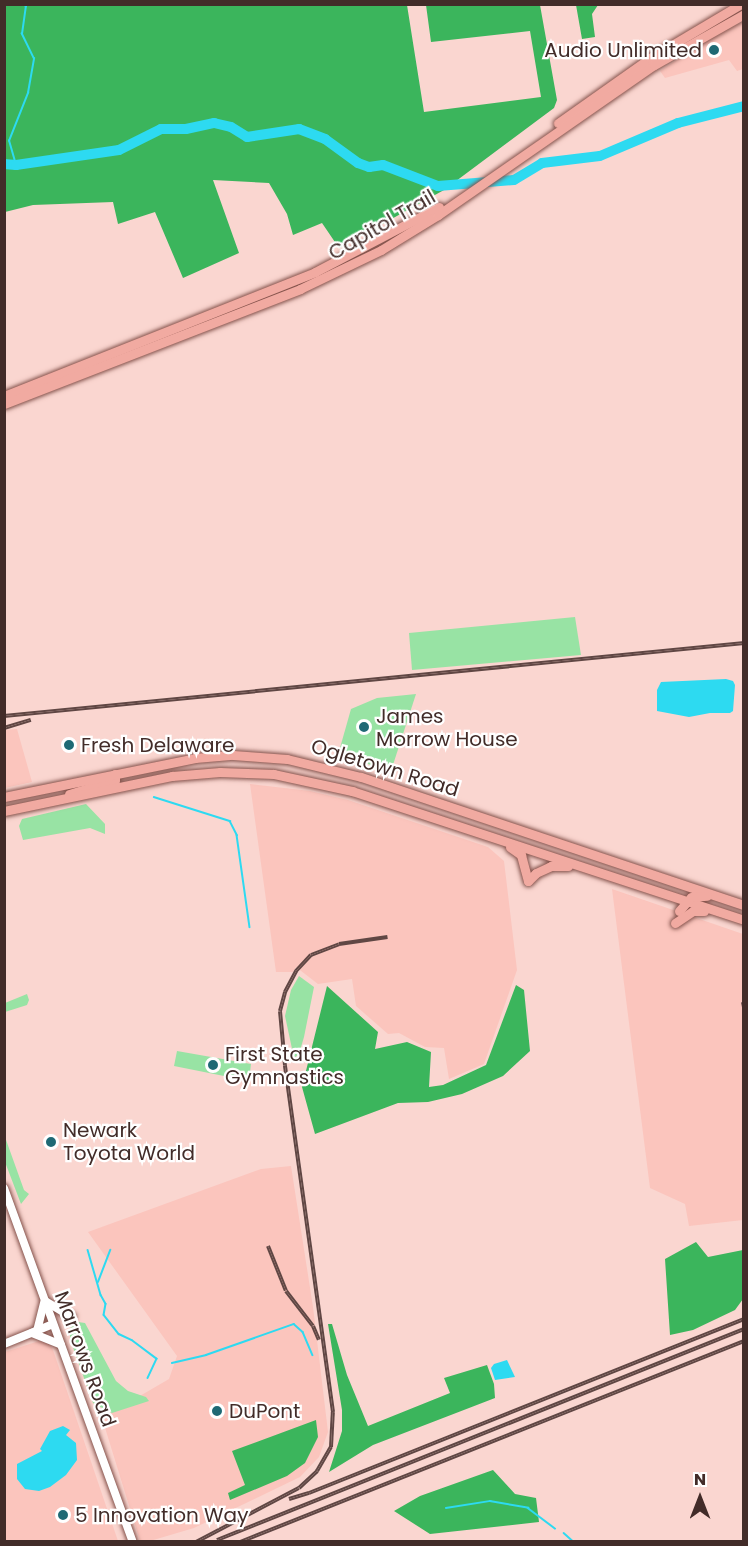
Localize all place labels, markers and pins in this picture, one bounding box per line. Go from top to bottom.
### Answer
place label: Audio Unlimited [544,38,702,62]
marker: Audio Unlimited [707,43,721,57]
place label: James Morrow House [376,704,518,751]
marker: James Morrow House [357,720,371,734]
place label: Fresh Delaware [81,733,234,757]
marker: Fresh Delaware [62,738,76,752]
place label: First State Gymnastics [225,1042,344,1089]
marker: First State Gymnastics [206,1058,220,1072]
place label: Newark Toyota World [63,1118,195,1165]
marker: Newark Toyota World [44,1135,58,1149]
place label: DuPont [229,1399,300,1423]
marker: DuPont [210,1404,224,1418]
place label: 5 Innovation Way [75,1503,248,1527]
marker: 5 Innovation Way [56,1508,70,1522]

